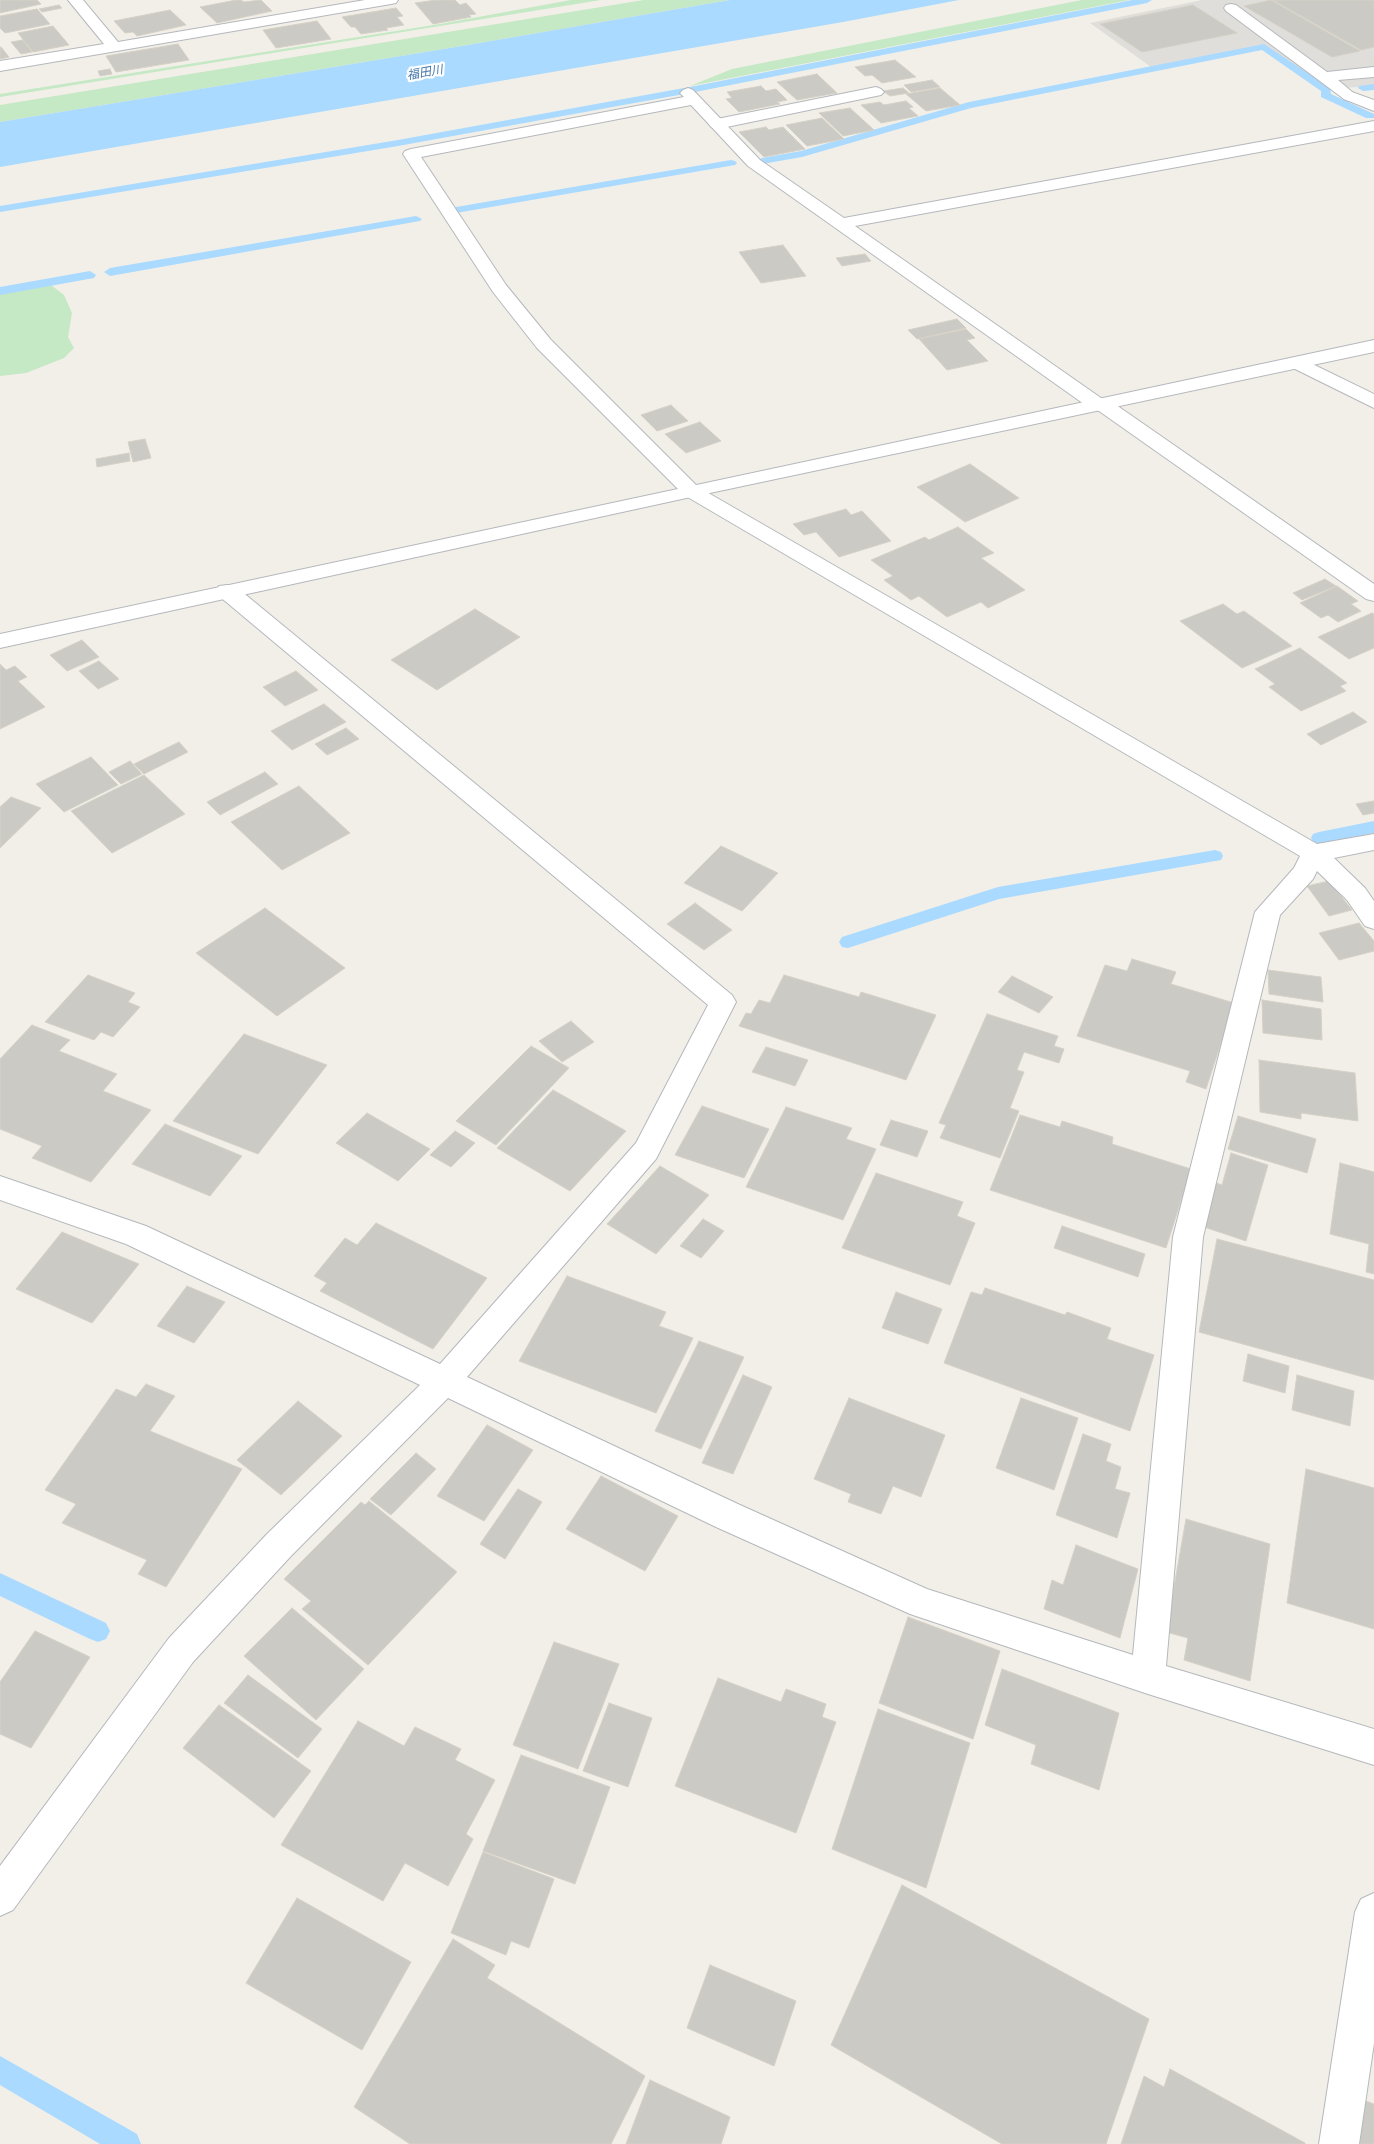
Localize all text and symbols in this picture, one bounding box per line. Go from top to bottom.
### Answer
water label: 福田川 [406,63,444,83]

